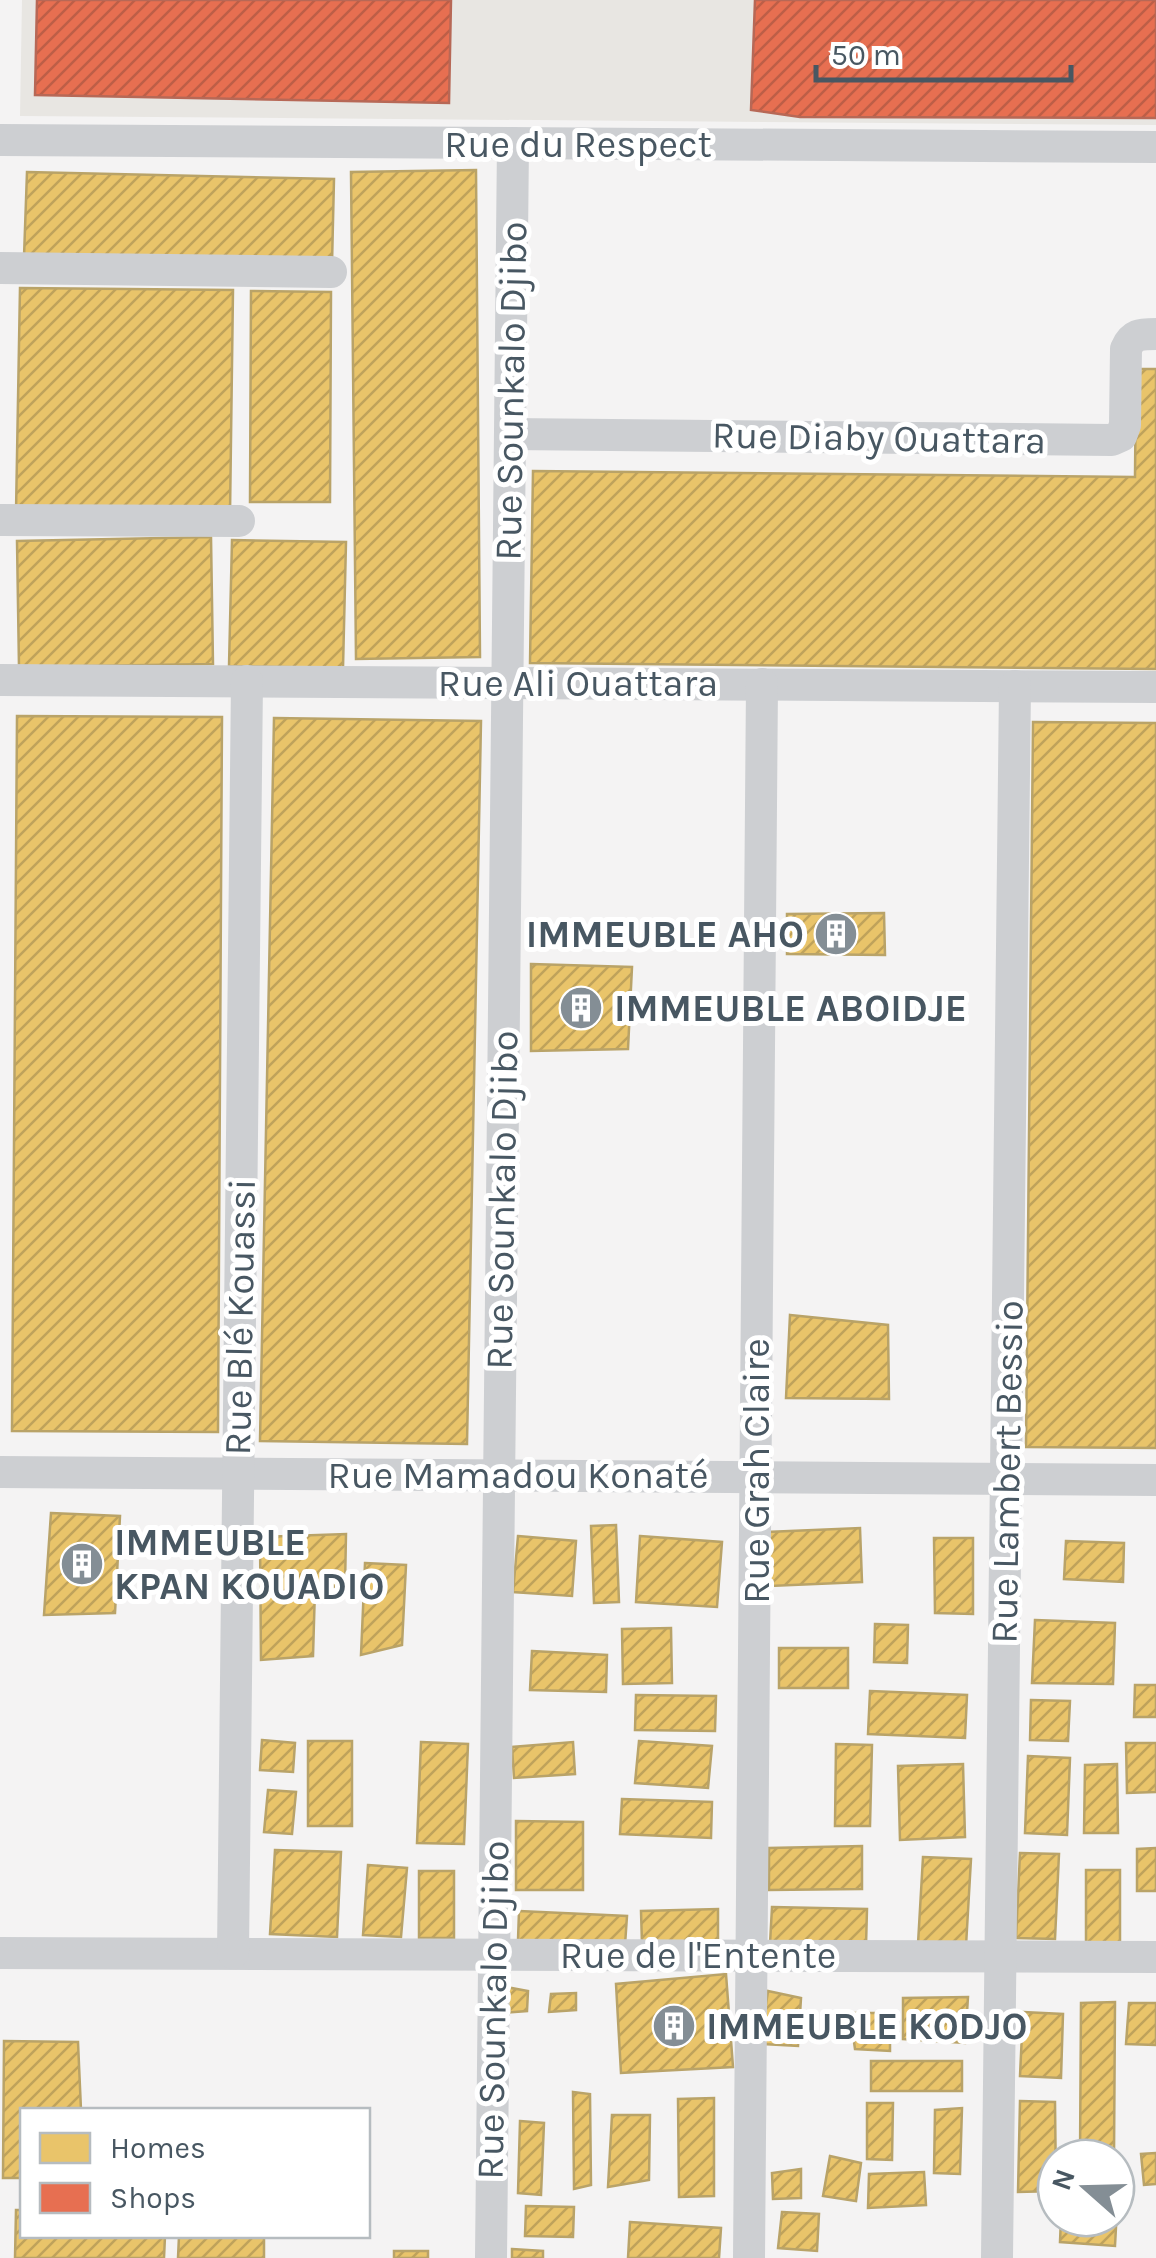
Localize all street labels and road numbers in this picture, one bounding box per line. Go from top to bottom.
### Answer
street label: Rue du Respect [444,122,712,167]
street label: Rue Sounkalo Djibo [486,221,536,561]
street label: Rue Diaby Ouattara [712,413,1046,463]
street label: Rue Ali Ouattara [438,661,718,706]
street label: Rue Sounkalo Djibo [477,1030,527,1370]
street label: Rue Blé Kouassi [215,1178,265,1456]
street label: Rue Lambert Bessio [982,1300,1032,1644]
street label: Rue Grah Claire [734,1338,779,1604]
street label: Rue Mamadou Konaté [327,1453,709,1498]
street label: Rue Sounkalo Djibo [468,1840,518,2180]
street label: Rue de l'Entente [560,1933,836,1978]

